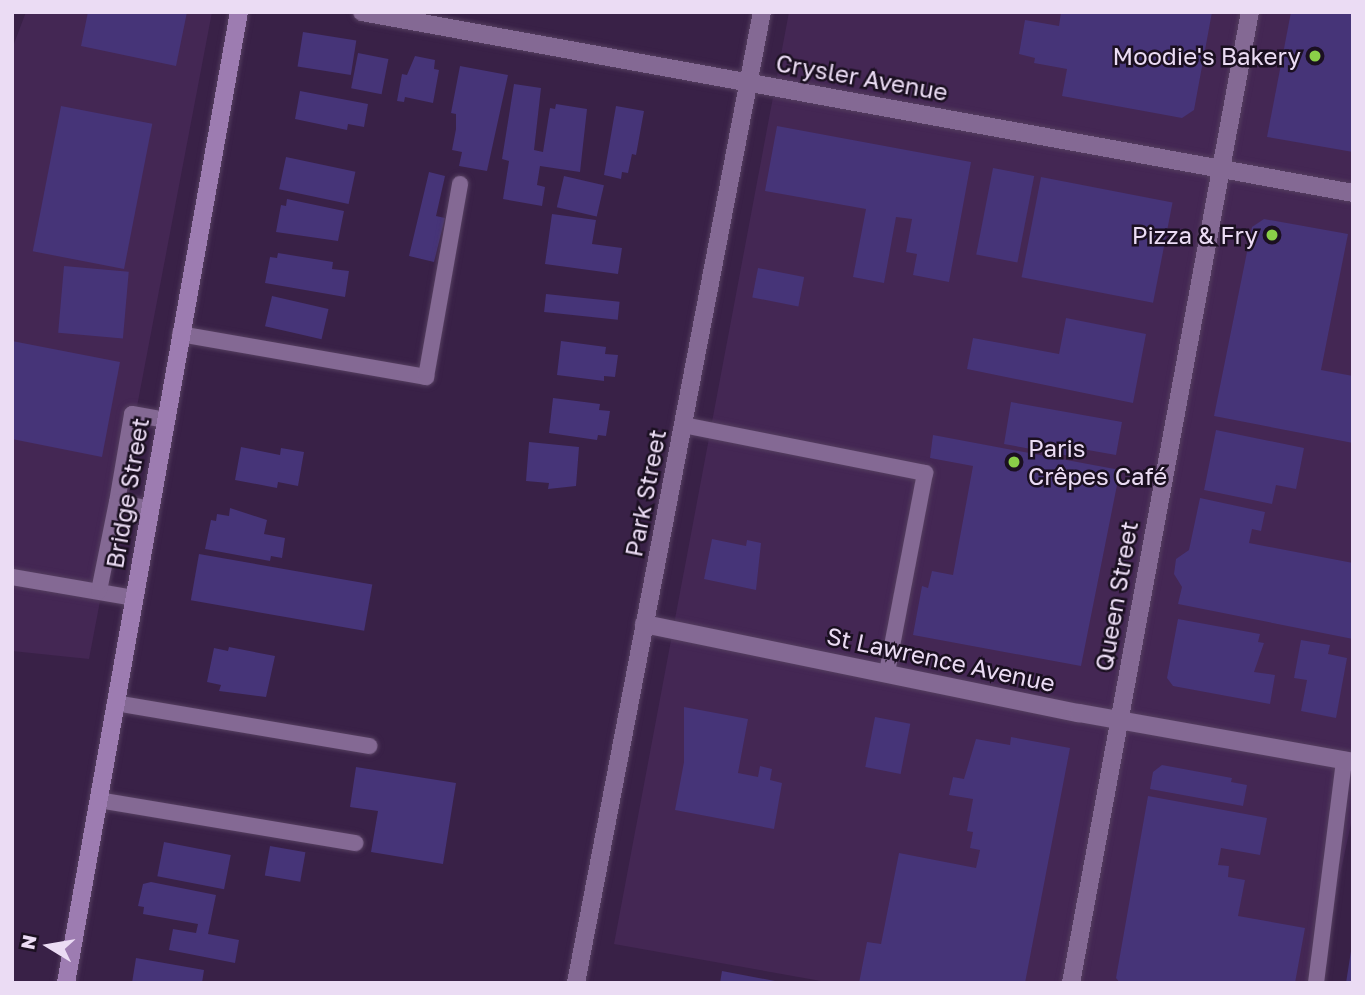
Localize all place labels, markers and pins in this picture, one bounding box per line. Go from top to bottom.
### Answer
place label: Moodie's Bakery [1113,42,1301,70]
marker: Moodie's Bakery [1307,48,1323,64]
place label: Pizza & Fry [1132,221,1258,249]
marker: Pizza & Fry [1264,227,1280,243]
place label: Paris Crêpes Café [1028,434,1167,490]
marker: Paris Crêpes Café [1006,454,1022,470]

